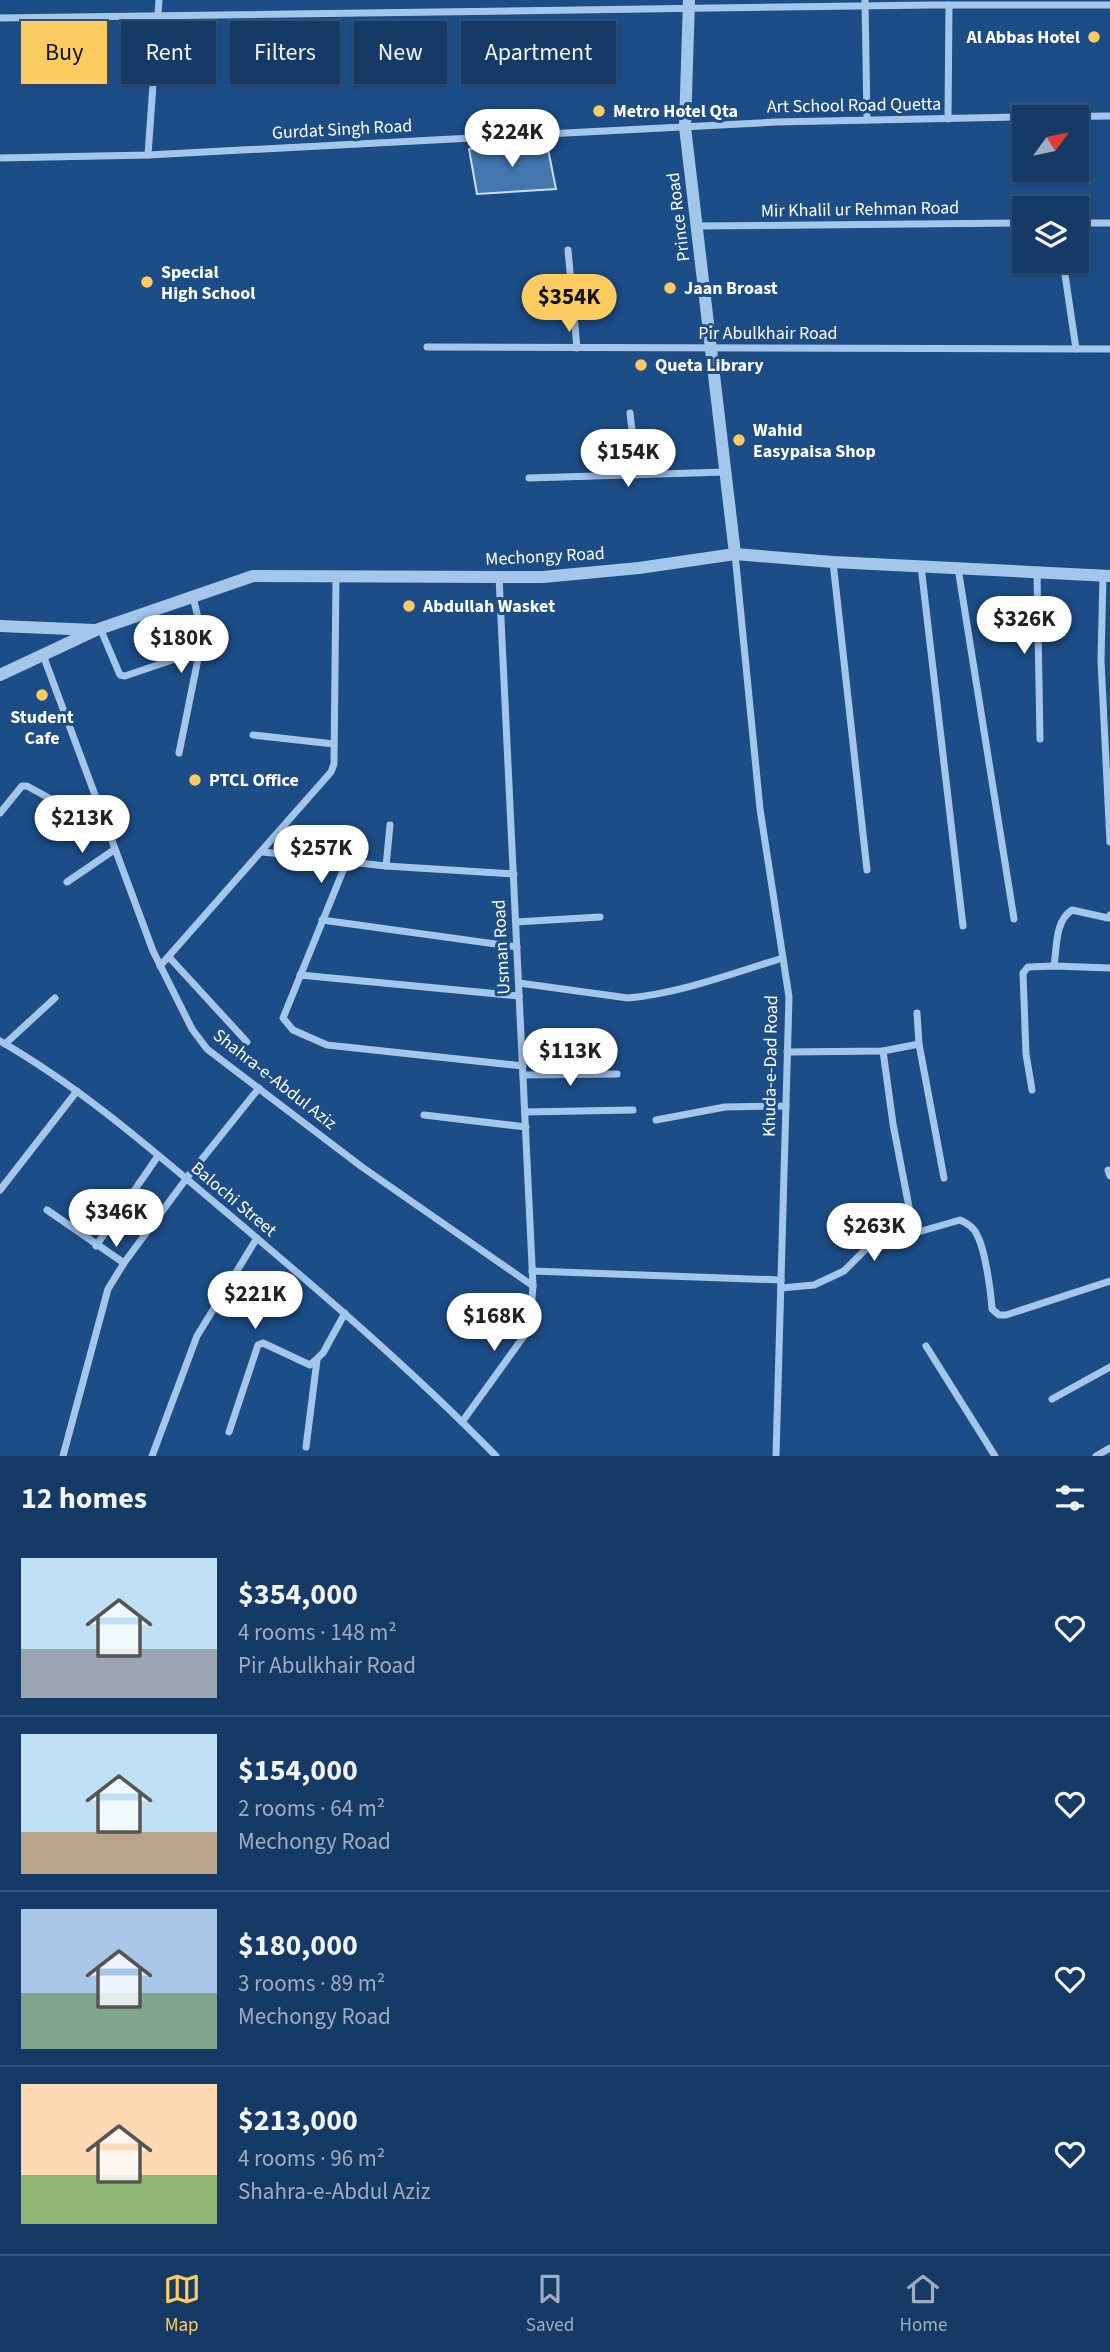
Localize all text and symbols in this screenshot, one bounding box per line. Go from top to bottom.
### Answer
chip: Buy [21,21,107,84]
chip: Rent [121,21,216,84]
chip: Filters [230,21,340,84]
chip: New [354,21,447,84]
chip: Apartment [461,21,616,84]
place label: Al Abbas Hotel [965,25,1080,50]
marker: Al Abbas Hotel [1086,29,1102,45]
street label: Art School Road Quetta [767,91,941,120]
place label: Metro Hotel Qta [613,99,738,124]
marker: Metro Hotel Qta [591,103,607,119]
north arrow [1012,105,1088,182]
map controls [1012,105,1089,273]
pin: $224K [463,110,561,169]
street label: Gurdat Singh Road [271,113,413,146]
text: $224K [481,115,543,148]
street label: Prince Road [661,171,696,263]
street label: Mir Khalil ur Rehman Road [761,195,959,224]
button: layers [1012,196,1089,273]
place label: Special High School [161,260,255,306]
marker: Special High School [139,274,155,290]
pin: $354K [520,274,618,334]
place label: Jaan Broast [684,276,778,301]
text: $354K [538,280,600,313]
marker: Jaan Broast [662,280,678,296]
street label: Pir Abulkhair Road [698,321,838,346]
place label: Queta Library [655,353,764,378]
marker: Queta Library [633,357,649,373]
place label: Wahid Easypaisa Shop [753,418,876,464]
pin: $154K [579,430,677,489]
marker: Wahid Easypaisa Shop [731,432,747,448]
text: $154K [597,435,659,468]
street label: Mechongy Road [485,541,605,572]
place label: Abdullah Wasket [422,594,555,619]
pin: $326K [975,596,1073,656]
marker: Abdullah Wasket [401,598,417,614]
text: $326K [993,602,1055,635]
pin: $180K [132,616,230,675]
text: $180K [150,621,212,654]
marker: Student Cafe [34,687,50,703]
place label: Student Cafe [10,705,74,751]
place label: PTCL Office [209,768,299,793]
marker: PTCL Office [187,772,203,788]
pin: $213K [33,796,131,855]
text: $213K [51,801,113,834]
pin: $257K [272,826,370,885]
text: $257K [290,831,352,864]
street label: Usman Road [487,899,516,995]
street label: Khuda-e-Dad Road [757,995,784,1137]
street label: Shahra-e-Abdul Aziz [208,1023,342,1136]
pin: $113K [521,1028,619,1088]
text: $113K [539,1034,601,1067]
street label: Balochi Street [185,1156,282,1243]
pin: $346K [67,1190,165,1249]
text: $346K [85,1195,147,1228]
pin: $263K [825,1204,923,1263]
text: $263K [843,1209,905,1242]
pin: $221K [206,1272,304,1331]
text: $221K [224,1277,286,1310]
pin: $168K [445,1294,543,1353]
text: $168K [463,1299,525,1332]
text: 12 homes [21,1477,147,1520]
icon: filters [1051,1479,1089,1517]
text: $354,000 [238,1573,358,1616]
icon: home [77,1586,161,1670]
icon: heart [1051,1609,1089,1647]
text: 4 rooms · 148 m² [238,1616,397,1649]
text: Pir Abulkhair Road [238,1649,416,1682]
text: $154,000 [238,1749,358,1792]
icon: home [77,1762,161,1846]
icon: heart [1051,1785,1089,1823]
text: 2 rooms · 64 m² [238,1792,385,1825]
text: Mechongy Road [238,1825,391,1858]
text: $180,000 [238,1924,358,1967]
icon: home [77,1937,161,2021]
icon: heart [1051,1960,1089,1998]
text: 3 rooms · 89 m² [238,1967,385,2000]
text: Mechongy Road [238,2000,391,2033]
text: $213,000 [238,2099,358,2142]
icon: home [77,2112,161,2196]
icon: heart [1051,2135,1089,2173]
text: 4 rooms · 96 m² [238,2142,385,2175]
text: Shahra-e-Abdul Aziz [238,2175,431,2208]
tab: Map [163,2270,201,2339]
tab: Saved [526,2270,574,2339]
tab: Home [900,2270,947,2339]

